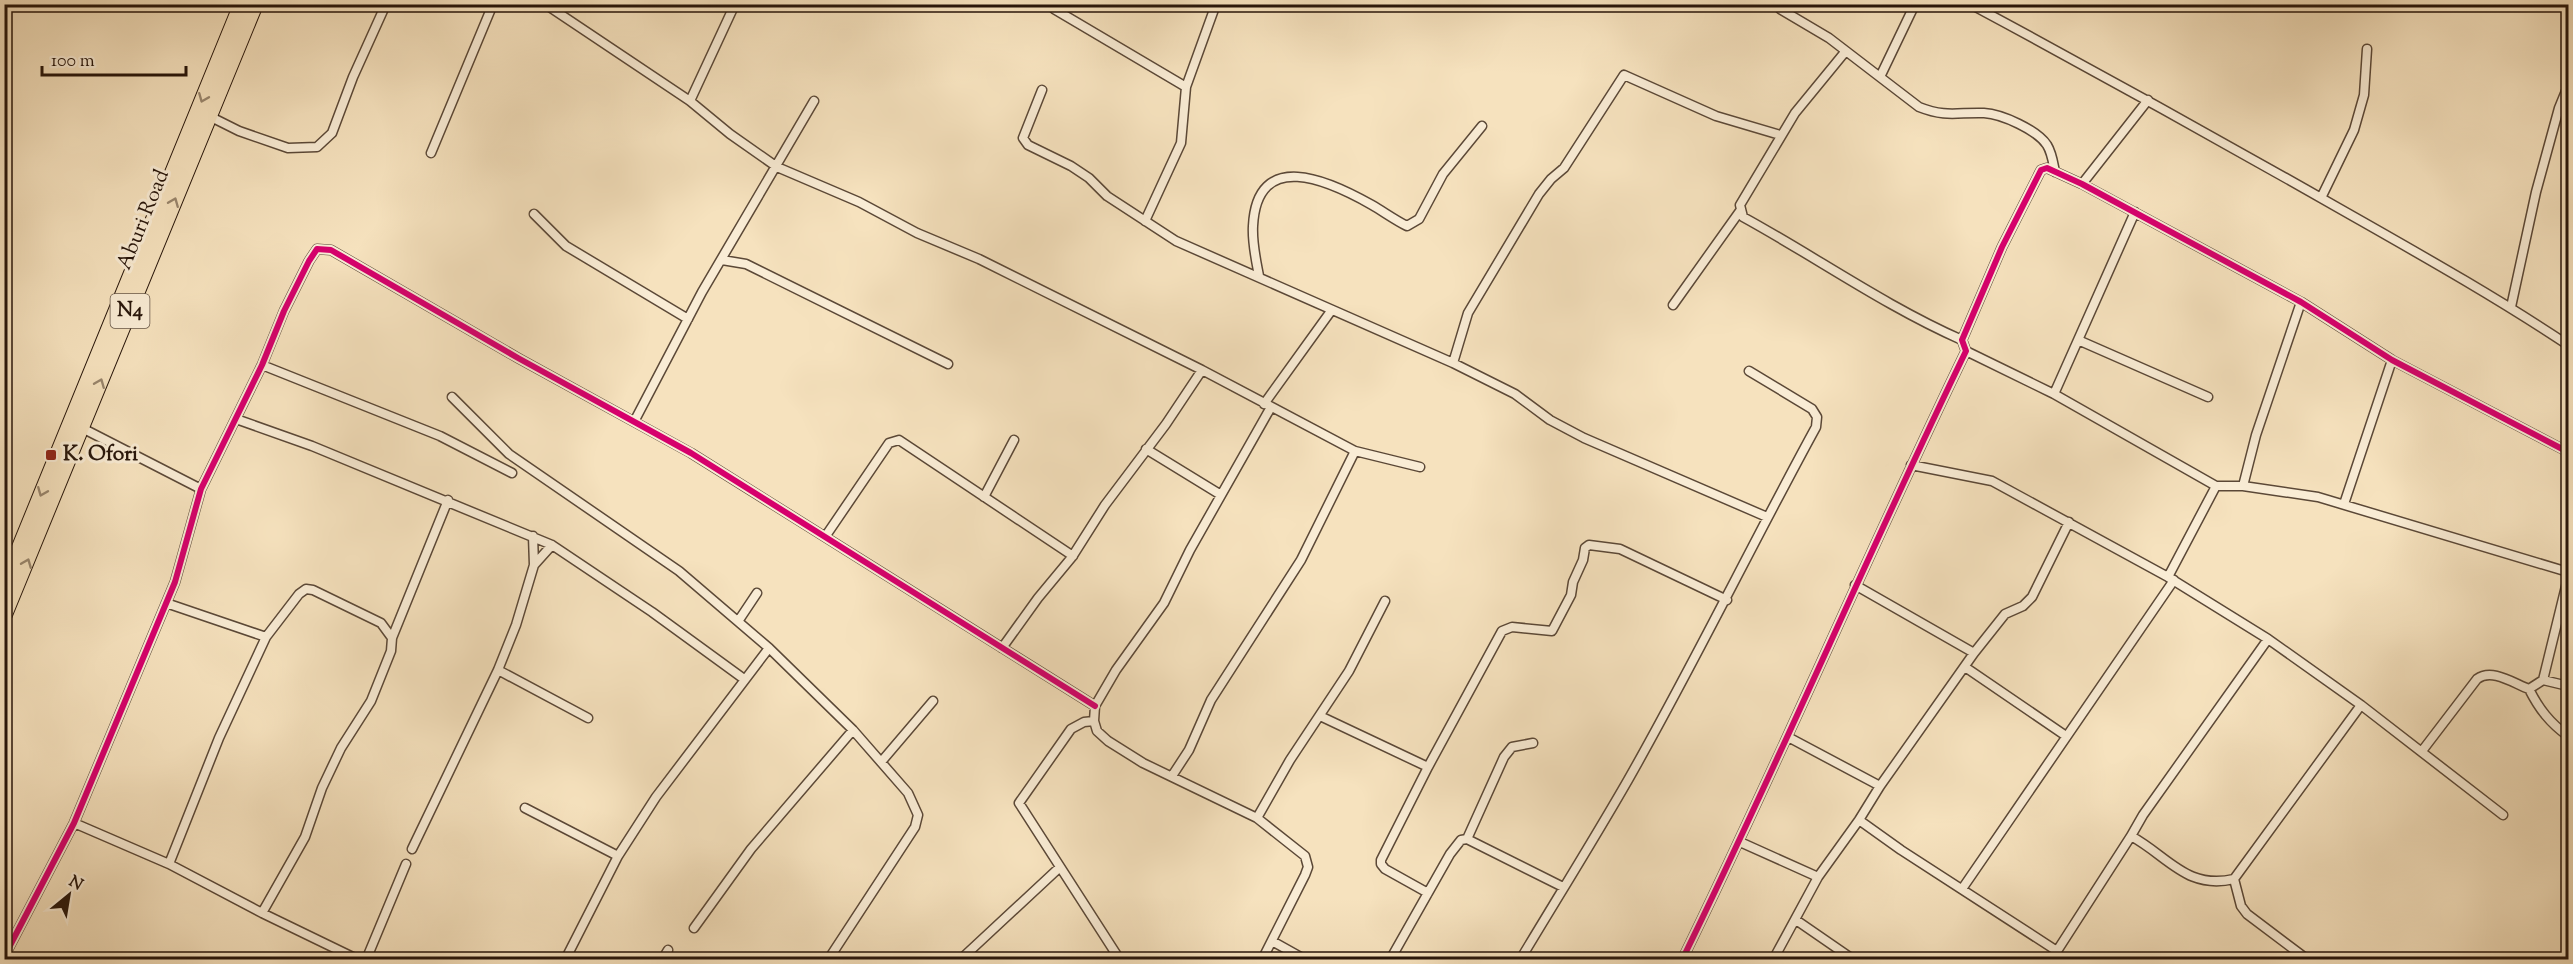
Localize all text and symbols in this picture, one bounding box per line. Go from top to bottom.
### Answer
scale bar [42,39,186,77]
text: 100 m [51,49,95,75]
one-way arrow [198,91,210,102]
street label: Aburi Road [110,165,178,275]
one-way arrow [167,197,179,208]
road number: N4 [110,294,150,328]
one-way arrow [93,378,105,389]
place label: K. Ofori [63,440,138,470]
marker: K. Ofori [44,448,58,462]
one-way arrow [37,486,49,497]
one-way arrow [20,559,32,570]
north arrow [39,865,99,925]
text: N [64,871,87,897]

